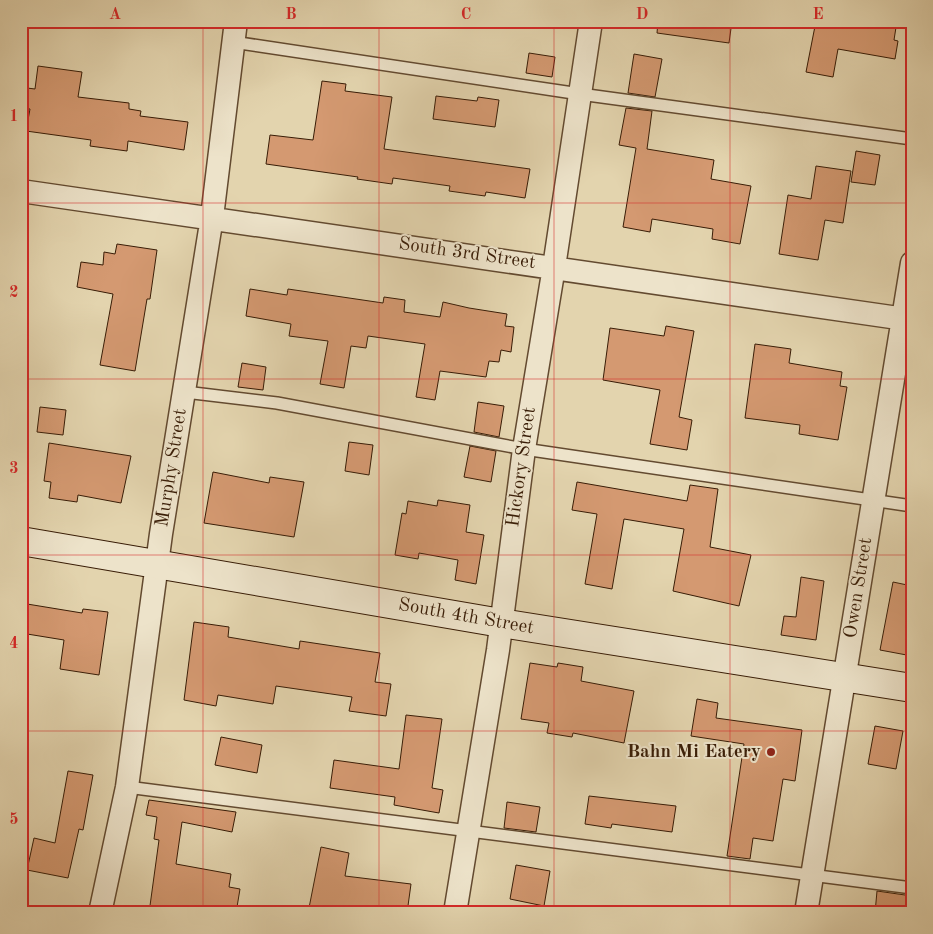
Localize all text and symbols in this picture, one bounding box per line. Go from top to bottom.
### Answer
text: A [109,7,121,23]
text: B [285,7,297,23]
text: C [461,7,471,23]
text: D [636,7,648,23]
text: E [812,7,824,23]
text: 1 [9,109,19,125]
street label: South 3rd Street [397,235,537,273]
text: 2 [9,285,19,301]
street label: Hickory Street [504,406,540,528]
street label: Murphy Street [153,407,191,529]
text: 3 [9,461,19,477]
street label: Owen Street [842,536,876,640]
street label: South 4th Street [397,596,535,638]
text: 4 [9,636,19,652]
place label: Bahn Mi Eatery [627,743,761,762]
marker: Bahn Mi Eatery [765,746,777,758]
text: 5 [9,812,19,828]

